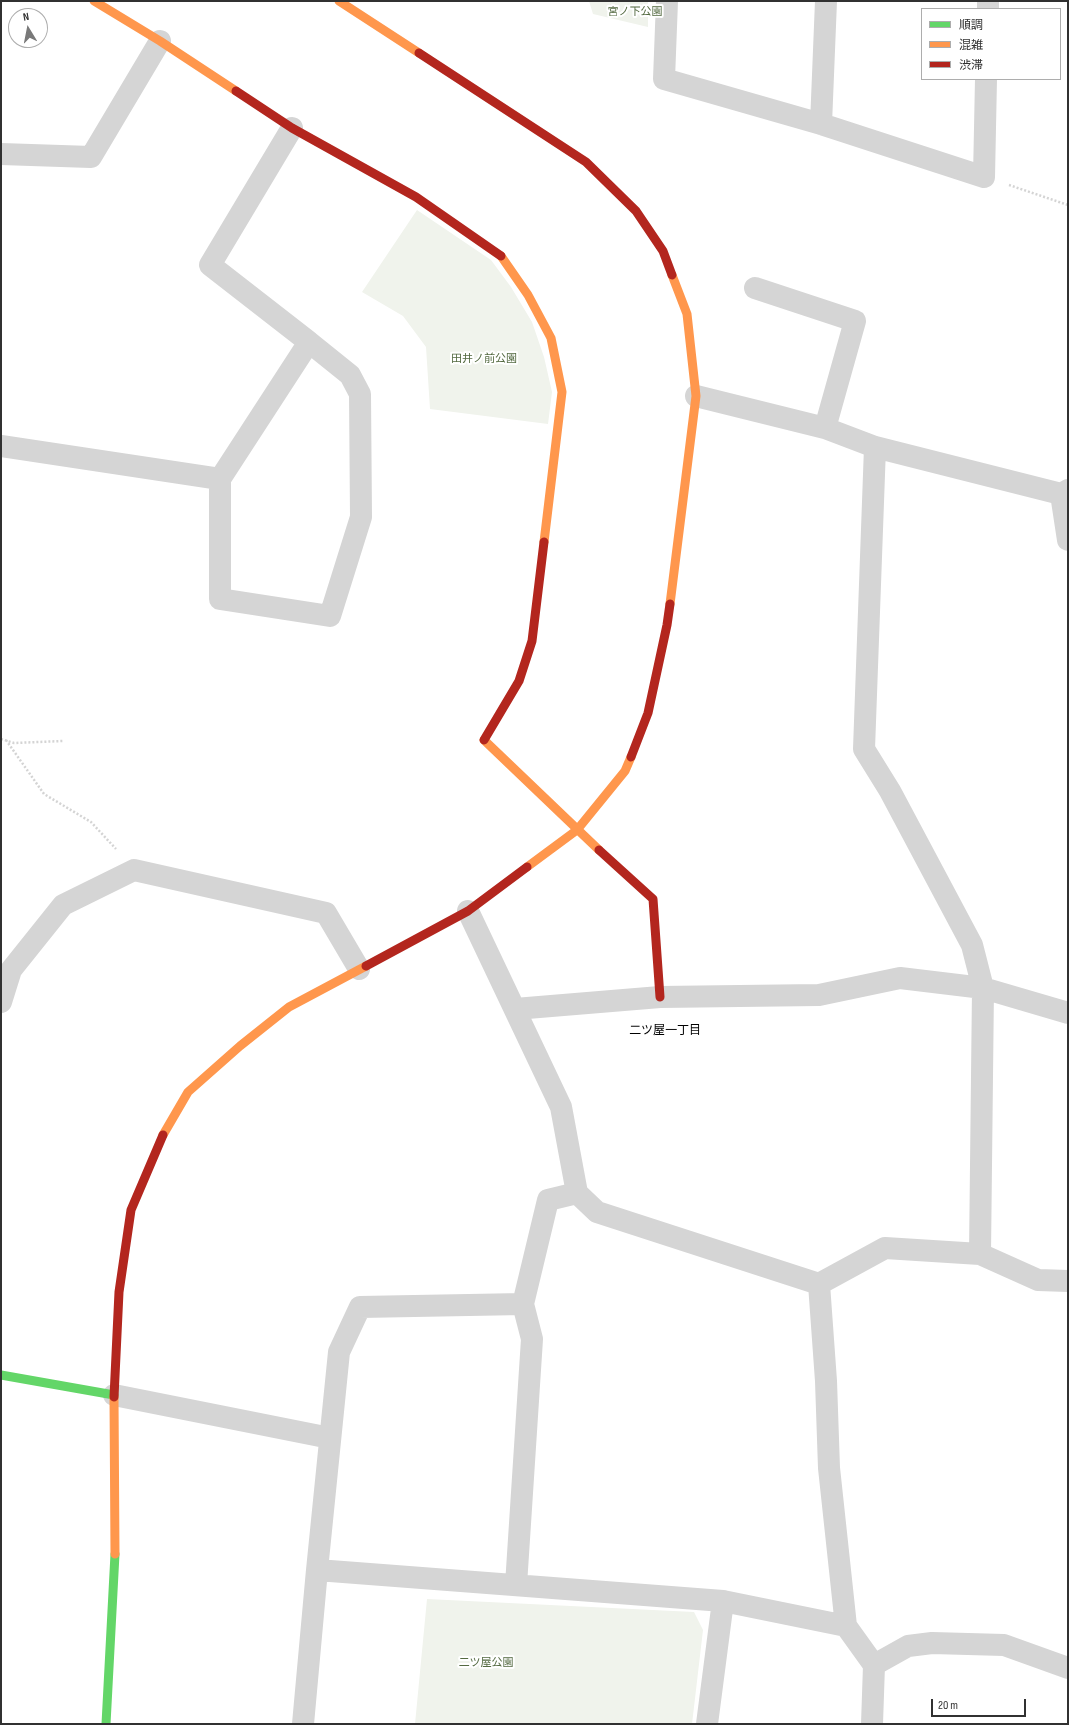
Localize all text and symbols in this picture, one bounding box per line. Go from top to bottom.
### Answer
park label: 宮ノ下公園 [608,5,662,19]
north arrow [8,8,48,48]
legend [921,8,1061,80]
text: N [22,10,30,24]
text: 順調 [959,18,983,33]
text: 混雑 [959,38,983,53]
text: 渋滞 [959,58,983,73]
park label: 田井ノ前公園 [451,352,517,366]
district label: 二ツ屋一丁目 [629,1024,701,1038]
park label: 二ツ屋公園 [459,1656,513,1670]
scale bar [933,1691,1028,1717]
text: 20 m [938,1698,958,1713]

